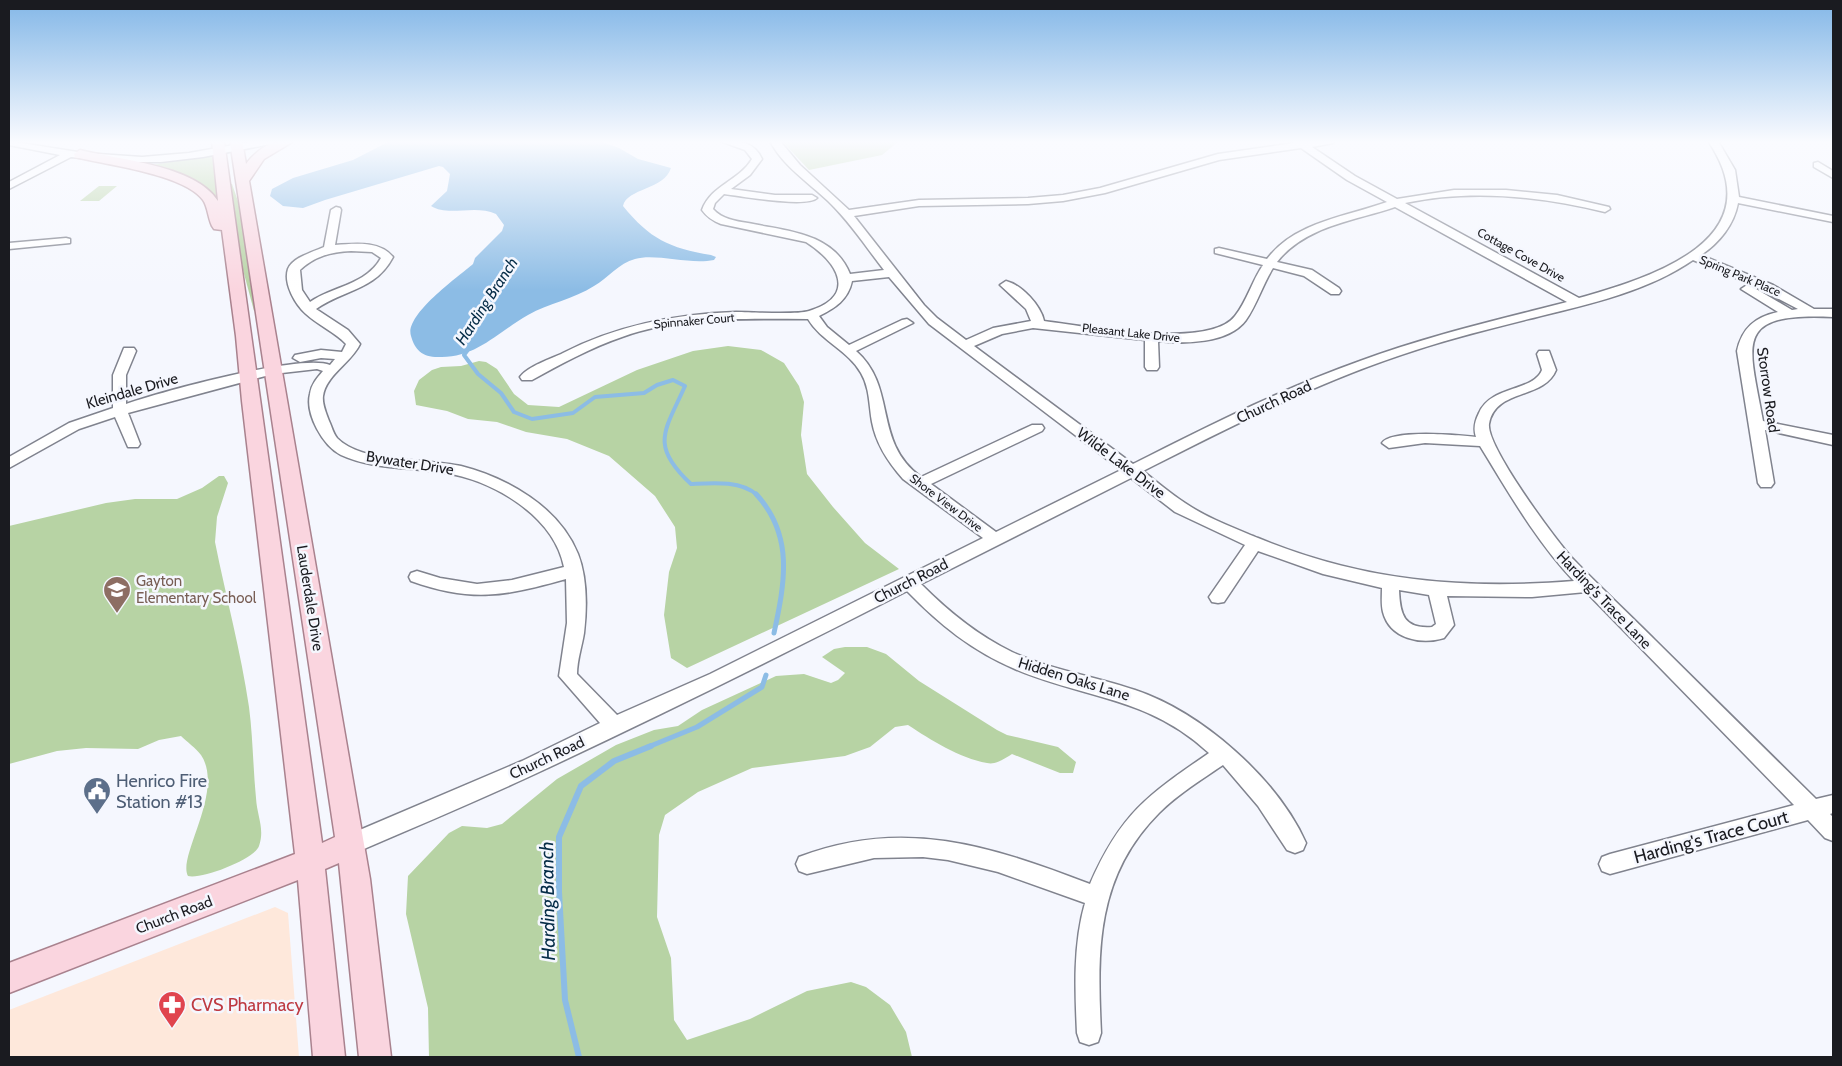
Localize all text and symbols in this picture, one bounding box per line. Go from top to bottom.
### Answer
street label: Cottage Cove Drive [1475,224,1568,285]
street label: Spring Park Place [1697,252,1783,299]
water label: Harding Branch [451,254,522,349]
street label: Spinnaker Court [653,309,735,332]
street label: Pleasant Lake Drive [1081,320,1181,345]
street label: Storrow Road [1753,346,1783,434]
street label: Kleindale Drive [84,369,180,413]
street label: Church Road [1234,377,1314,427]
street label: Wilde Lake Drive [1073,424,1169,502]
street label: Bywater Drive [365,447,455,479]
street label: Shore View Drive [907,470,986,535]
street label: Lauderdale Drive [293,544,327,652]
street label: Harding's Trace Lane [1553,547,1655,653]
street label: Church Road [871,555,951,607]
place label: Gayton Elementary School [136,572,257,607]
school or university icon: Gayton Elementary School [102,575,132,614]
street label: Hidden Oaks Lane [1016,654,1132,705]
street label: Church Road [507,733,587,783]
place label: Henrico Fire Station #13 [116,770,207,813]
public building icon: Henrico Fire Station #13 [82,776,112,815]
street label: Harding's Trace Court [1631,806,1791,868]
water label: Harding Branch [535,841,560,961]
street label: Church Road [133,892,215,938]
pharmacy icon: CVS Pharmacy [157,990,187,1029]
place label: CVS Pharmacy [191,994,304,1016]

